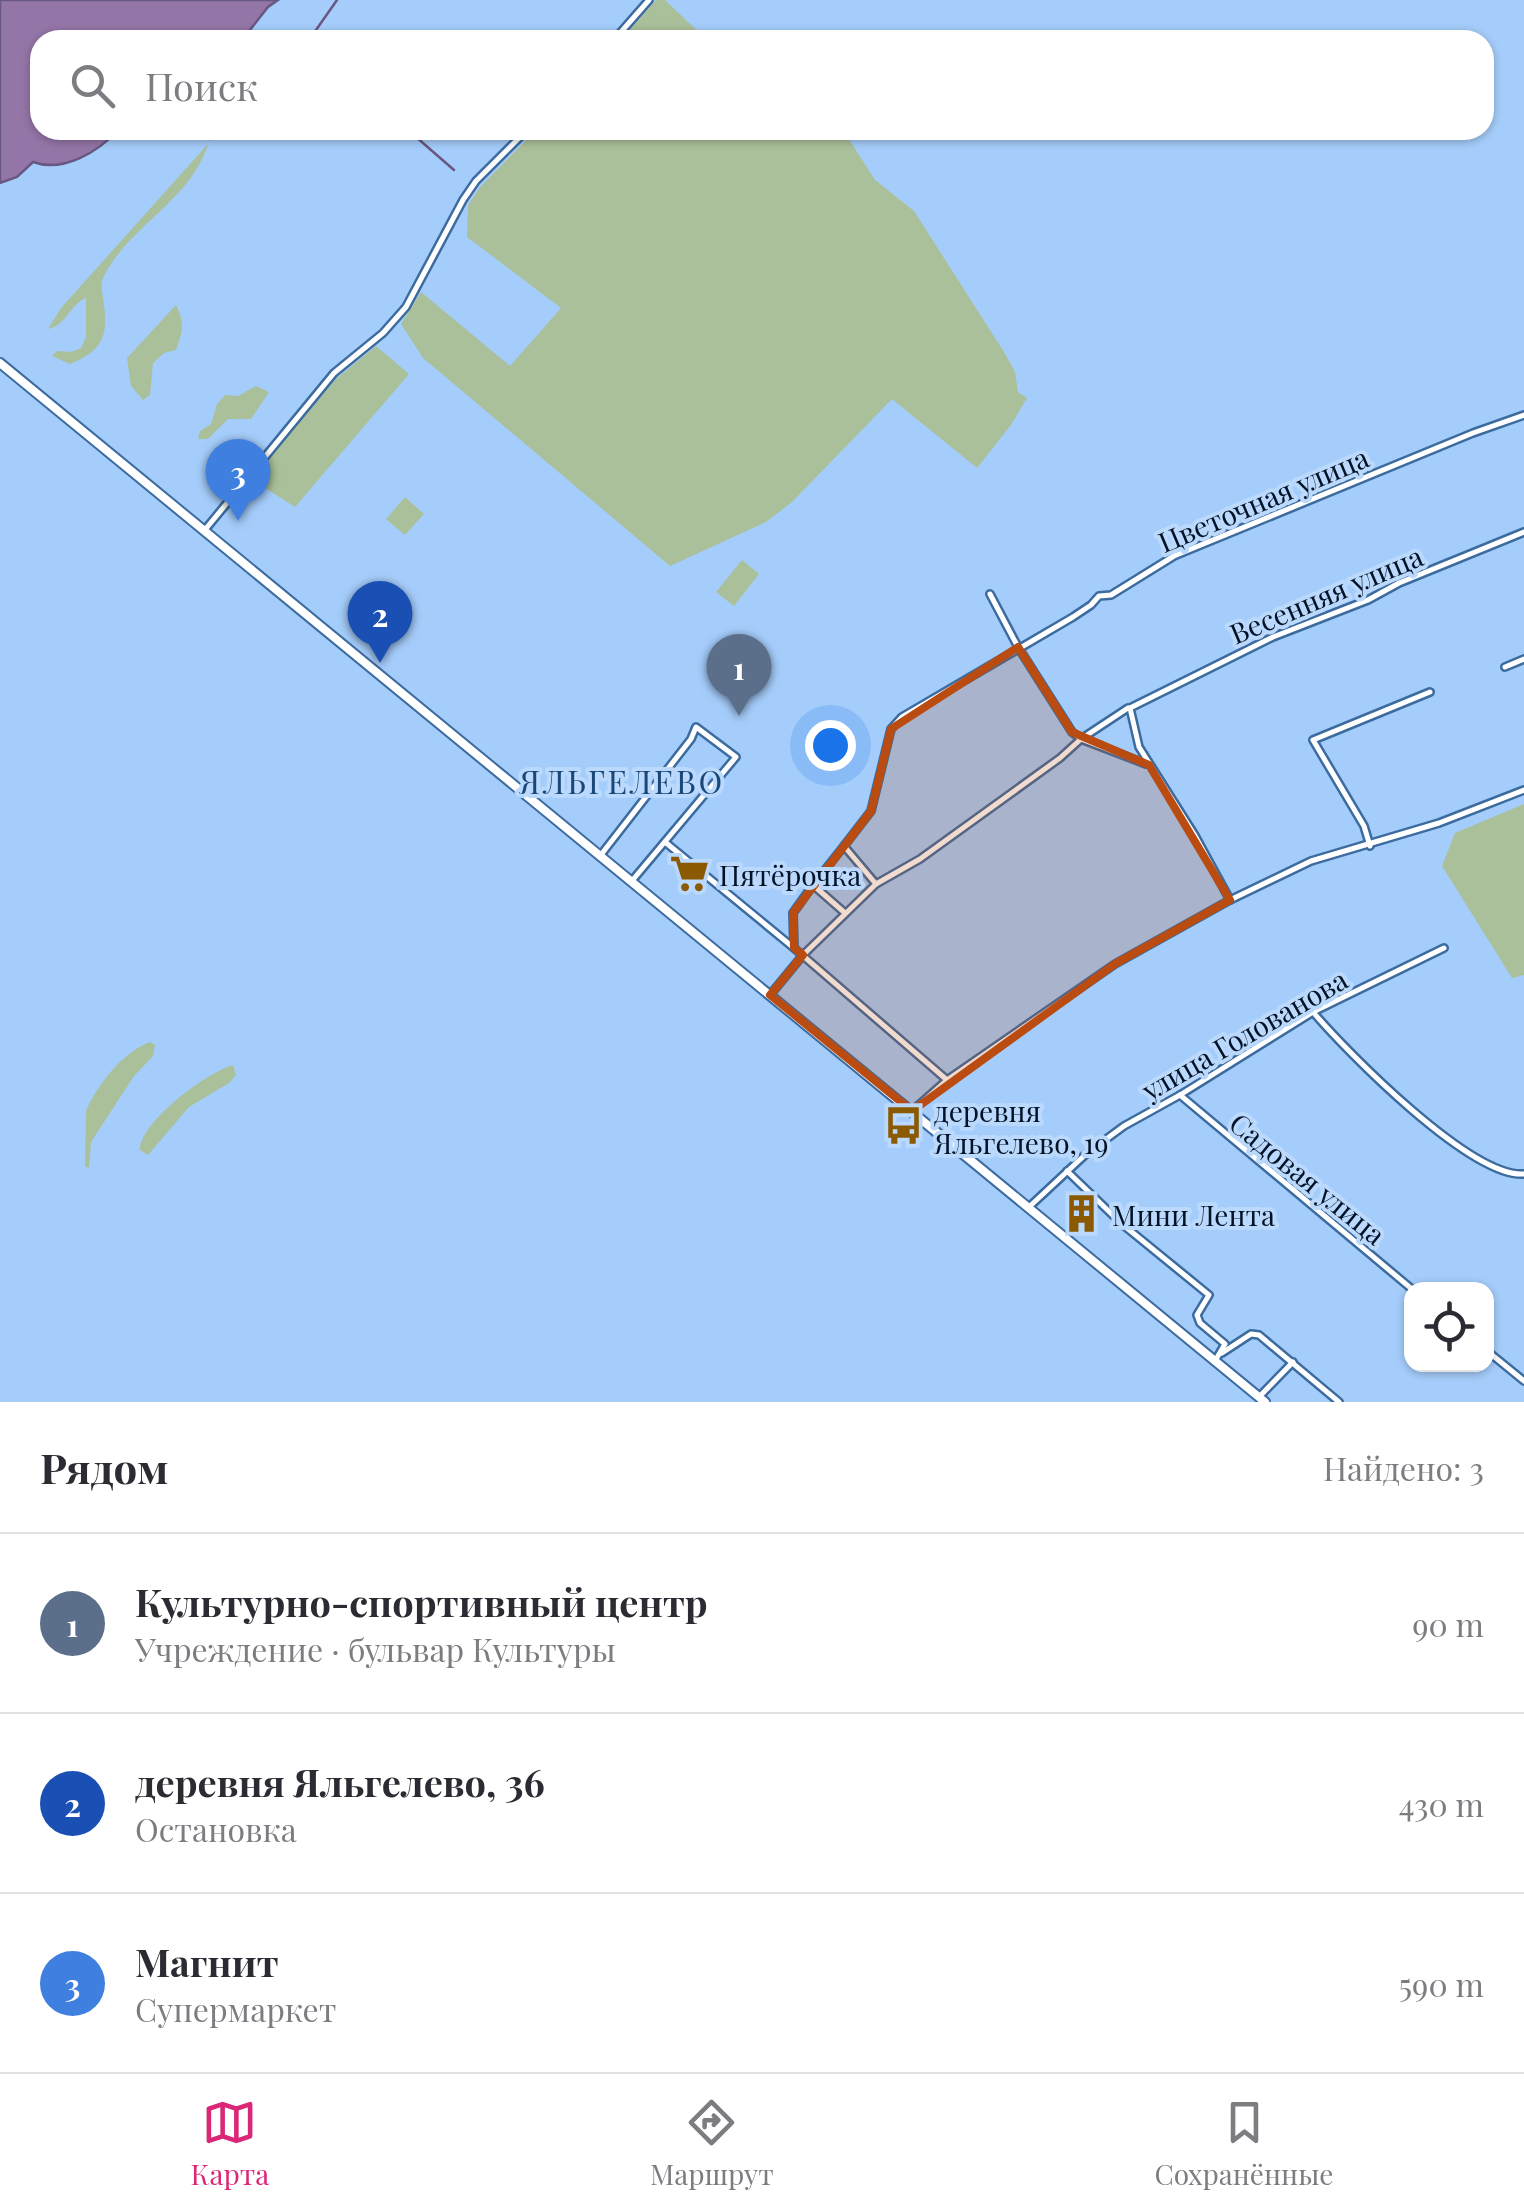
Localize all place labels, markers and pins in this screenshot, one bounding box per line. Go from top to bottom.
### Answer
pin: 3 [206,438,270,521]
pin: 2 [348,580,412,663]
pin: 1 [706,634,772,716]
supermarket icon: Пятёрочка [668,853,710,895]
place label: Пятёрочка [719,856,861,893]
place label: деревня Яльгелево, 19 [933,1092,1108,1161]
bus stop icon: деревня Яльгелево, 19 [883,1105,925,1147]
building icon: Мини Лента [1061,1193,1103,1235]
place label: Мини Лента [1112,1196,1275,1233]

